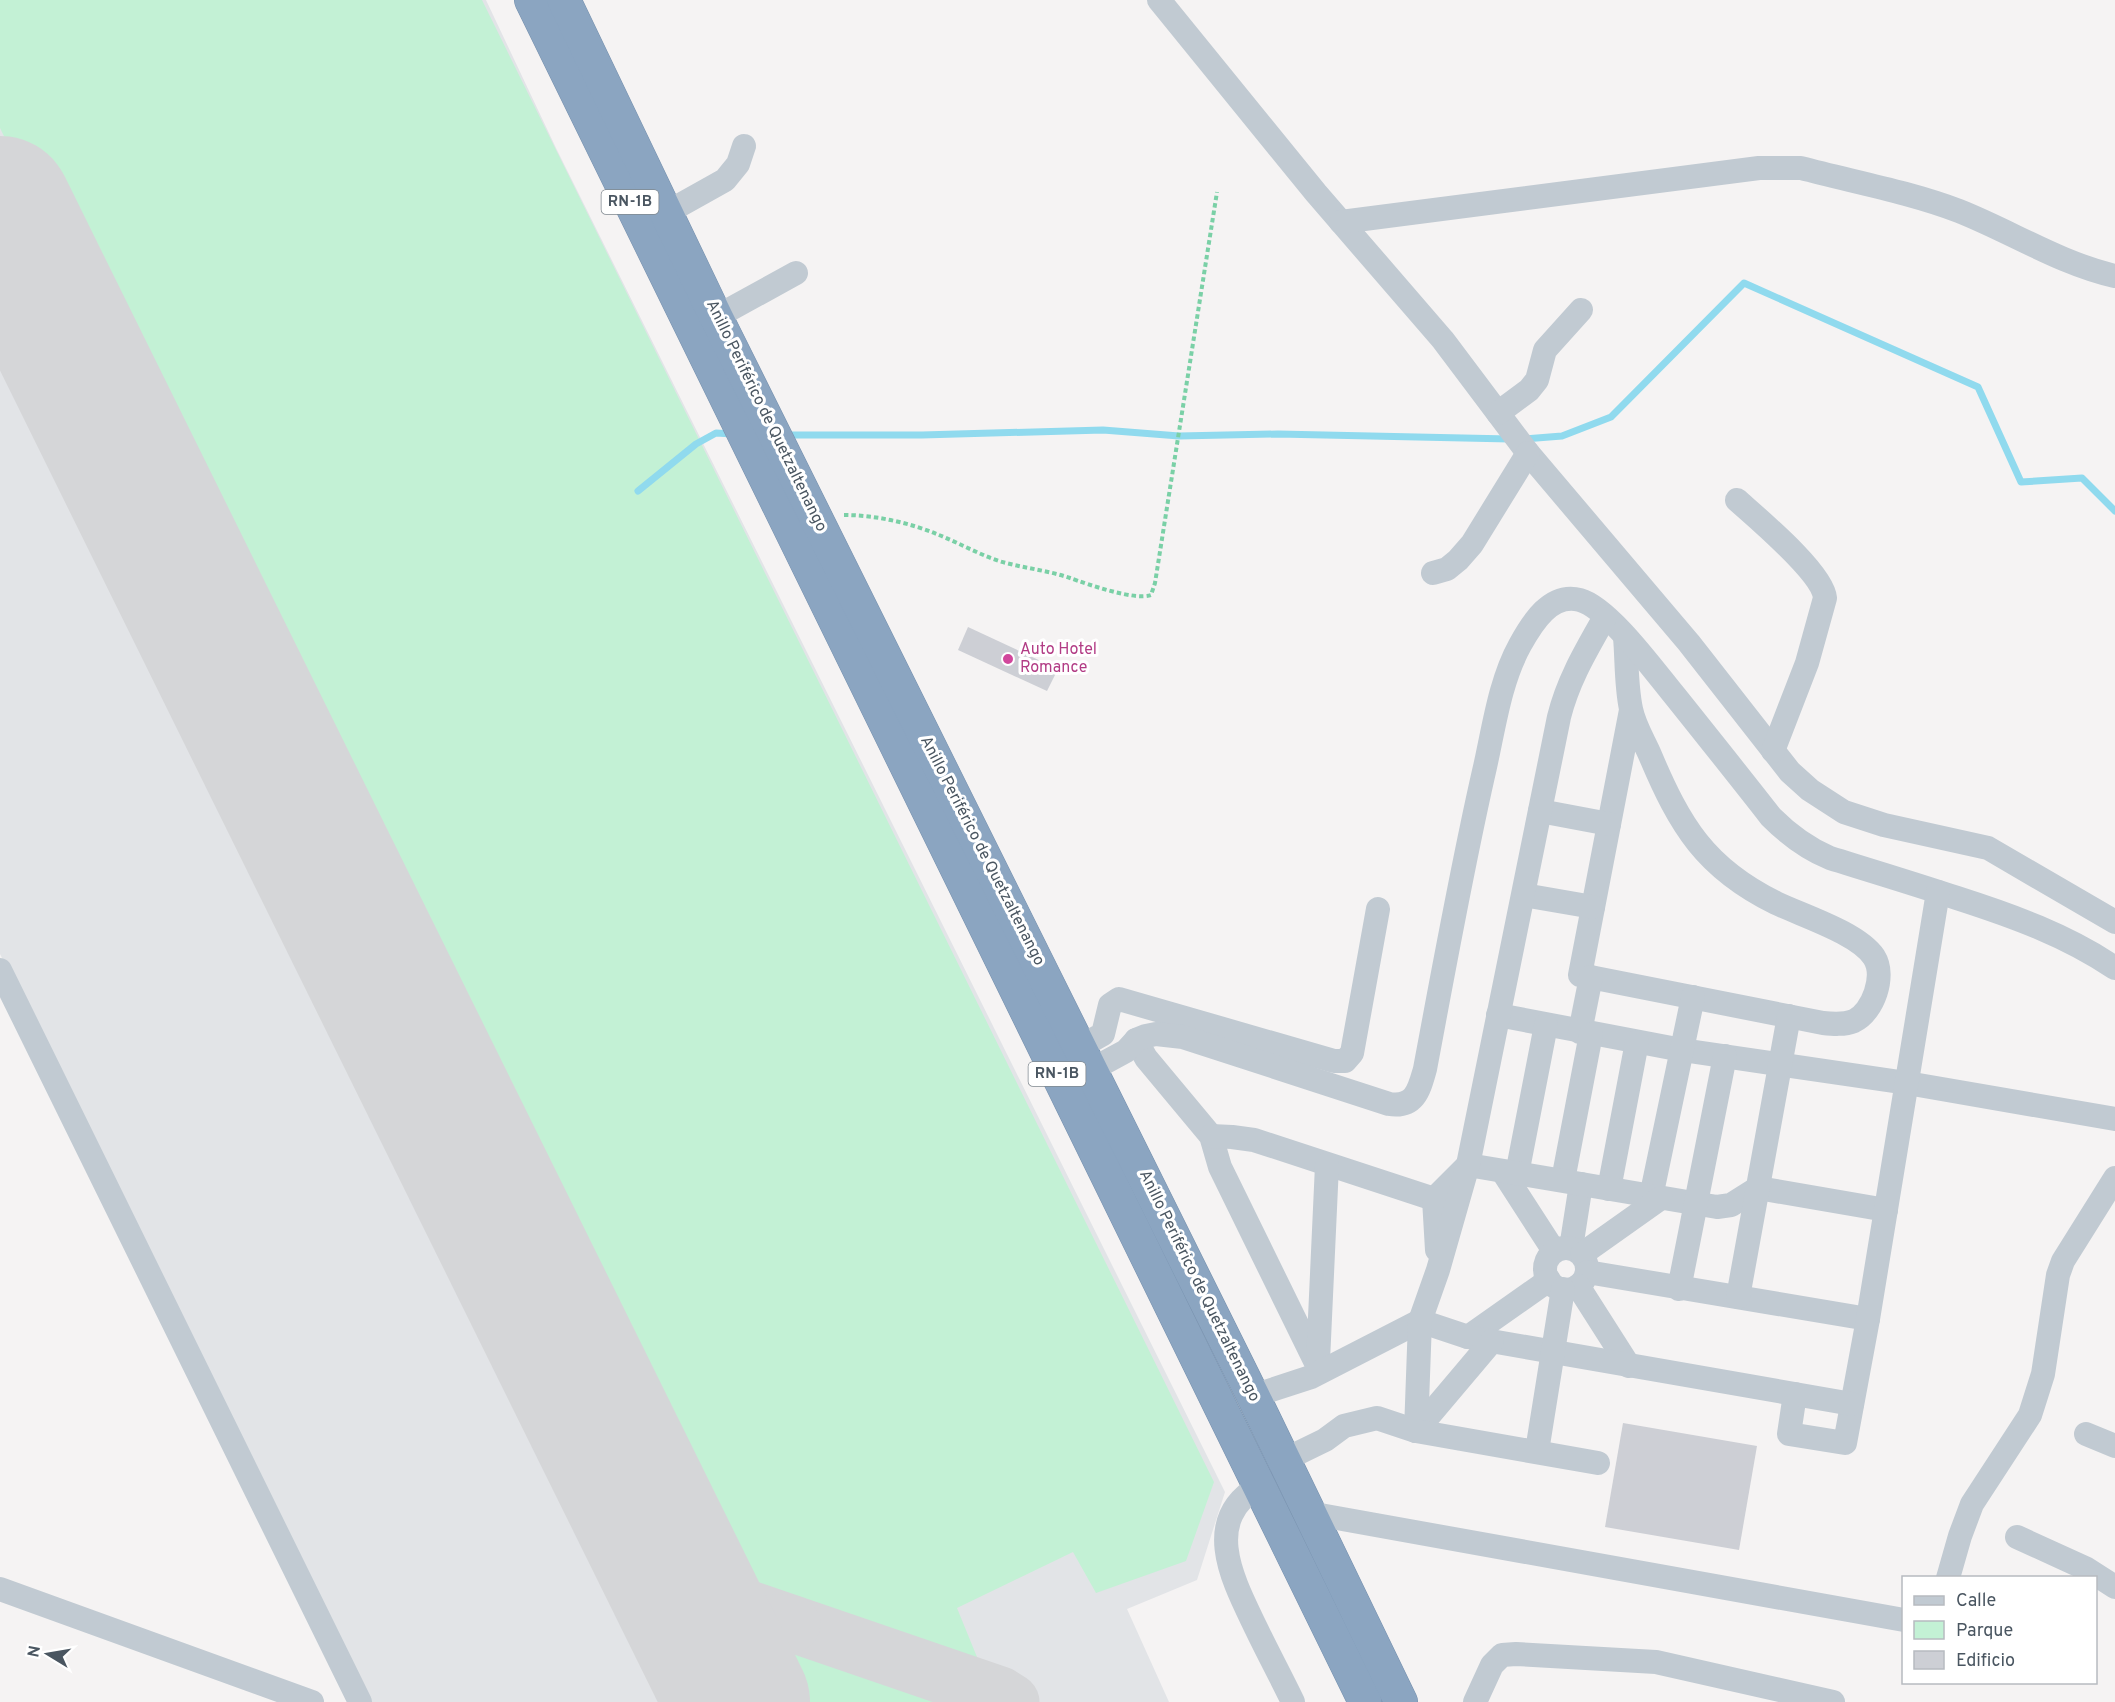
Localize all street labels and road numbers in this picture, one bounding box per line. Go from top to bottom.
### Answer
road number: RN-1B [602,190,658,214]
street label: Anillo Periférico de Quetzaltenango [701,297,831,535]
street label: Anillo Periférico de Quetzaltenango [915,733,1049,969]
road number: RN-1B [1028,1062,1086,1086]
street label: Anillo Periférico de Quetzaltenango [1134,1167,1264,1405]

